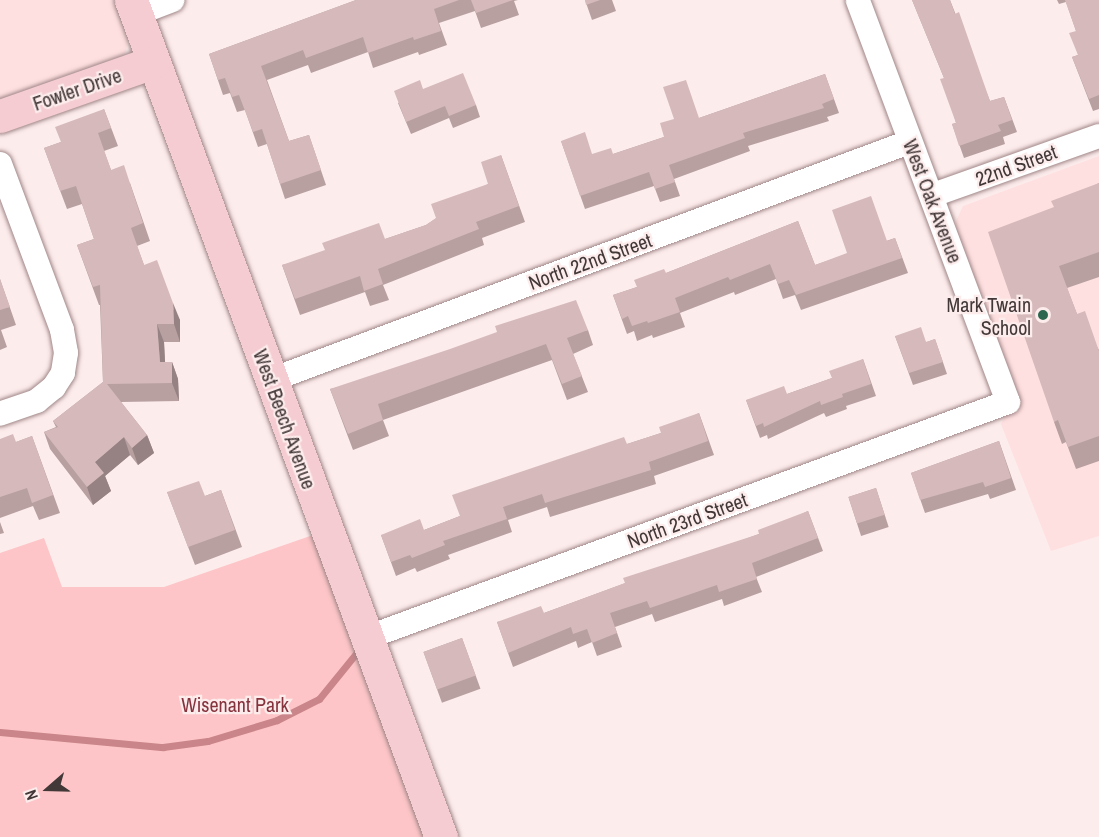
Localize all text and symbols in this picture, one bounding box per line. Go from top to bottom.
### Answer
street label: Fowler Drive [30,63,124,115]
street label: West Oak Avenue [898,135,968,267]
street label: 22nd Street [972,139,1060,191]
street label: North 22nd Street [525,228,655,294]
place label: Mark Twain School [946,292,1031,339]
marker: Mark Twain School [1036,308,1050,322]
street label: West Beech Avenue [248,345,322,493]
street label: North 23rd Street [624,487,750,553]
park label: Wisenant Park [181,692,289,716]
north arrow [18,759,78,819]
text: N [19,787,43,803]

